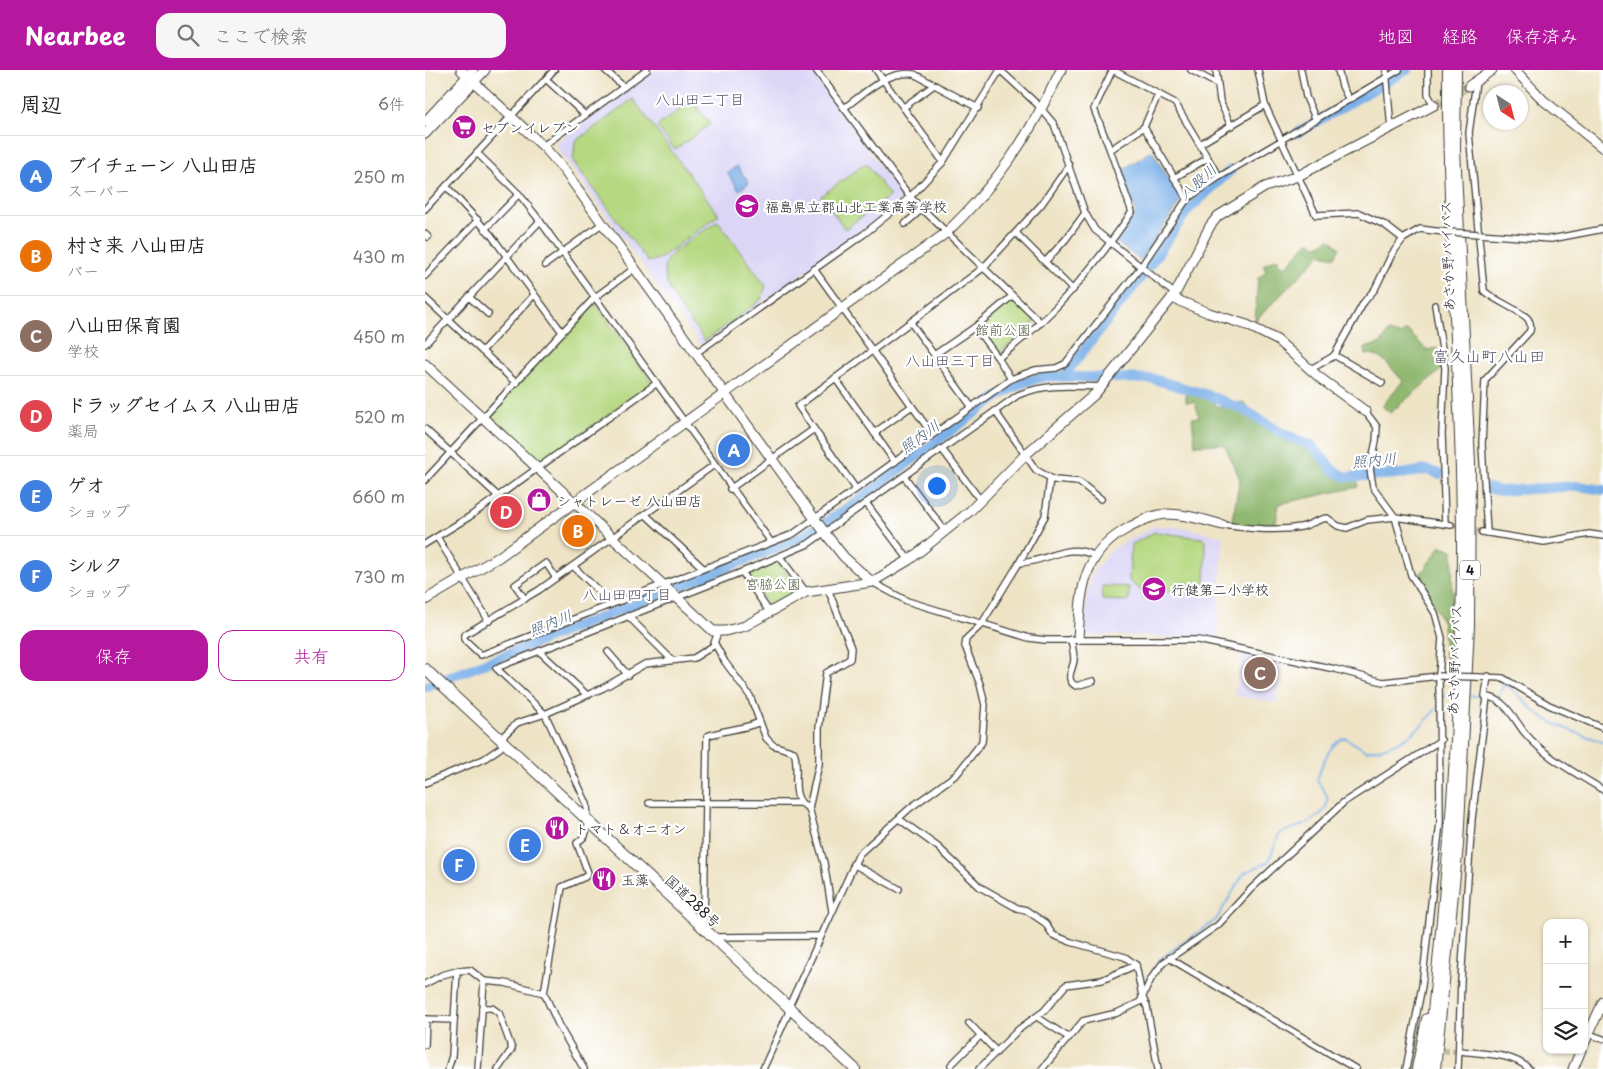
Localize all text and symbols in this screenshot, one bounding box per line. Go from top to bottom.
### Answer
search box [156,13,506,58]
text: Nearbee [25,17,126,53]
icon: search [174,21,202,49]
text: ここで検索 [214,21,309,49]
text: 地図 [1378,22,1414,49]
text: 経路 [1442,22,1478,49]
text: 保存済み [1506,22,1578,49]
north arrow [1483,85,1528,130]
text: 周辺 [20,87,62,119]
district label: 八山田二丁目 [655,87,745,110]
text: 6件 [378,91,405,115]
supermarket icon: セブンイレブン [451,114,477,140]
place label: セブンイレブン [481,117,579,138]
text: ブイチェーン 八山田店 [67,150,258,178]
water label: 八股川 [1173,157,1221,205]
text: A [30,164,42,188]
text: 250 m [354,164,405,188]
text: スーパー [67,178,130,202]
school or university icon: 福島県立郡山北工業高等学校 [734,193,760,219]
place label: 福島県立郡山北工業高等学校 [765,196,947,217]
street label: あさか野バイパス [1435,200,1459,312]
text: 村さ来 八山田店 [67,230,206,258]
text: B [31,244,41,268]
text: 430 m [353,244,405,268]
text: バー [67,258,99,282]
text: 八山田保育園 [67,310,181,338]
park label: 館前公園 [975,319,1031,340]
text: C [30,324,42,348]
text: 450 m [353,324,405,348]
text: 学校 [67,338,99,362]
district label: 富久山町八山田 [1433,343,1545,367]
district label: 八山田三丁目 [905,348,995,371]
text: ドラッグセイムス 八山田店 [67,390,300,418]
text: D [30,404,42,428]
text: 520 m [354,404,405,428]
water label: 照内川 [894,413,944,459]
text: 薬局 [67,418,99,442]
pin: A [718,431,750,469]
water label: 照内川 [1351,446,1397,472]
text: ゲオ [67,470,105,498]
your location [924,473,950,499]
text: E [31,484,41,508]
text: 660 m [352,484,405,508]
shop icon: シャトレーゼ 八山田店 [526,487,552,513]
place label: シャトレーゼ 八山田店 [557,490,702,511]
pin: D [490,493,522,531]
text: ショップ [67,498,130,522]
pin: B [562,512,594,550]
text: シルク [67,550,123,578]
road number: 4 [1460,560,1480,580]
text: F [31,564,41,588]
text: 730 m [354,564,405,588]
park label: 宮脇公園 [745,573,801,594]
school or university icon: 行健第二小学校 [1141,576,1167,602]
text: ショップ [67,578,130,602]
place label: 行健第二小学校 [1171,579,1269,600]
district label: 八山田四丁目 [582,582,672,605]
water label: 照内川 [525,603,575,641]
street label: あさか野バイパス [1442,604,1466,716]
button: 保存 [20,630,208,681]
button: 共有 [218,630,405,681]
pin: C [1244,654,1276,692]
restaurant icon: トマト＆オニオン [544,815,570,841]
place label: トマト＆オニオン [575,818,686,839]
pin: E [509,826,541,864]
pin: F [443,846,475,884]
restaurant icon: 玉藻 [591,866,617,892]
place label: 玉藻 [621,869,649,890]
street label: 国道288号 [660,870,726,932]
map controls [1543,919,1588,1054]
button: + [1543,919,1588,964]
button: − [1543,964,1588,1009]
button: layers [1543,1009,1588,1054]

